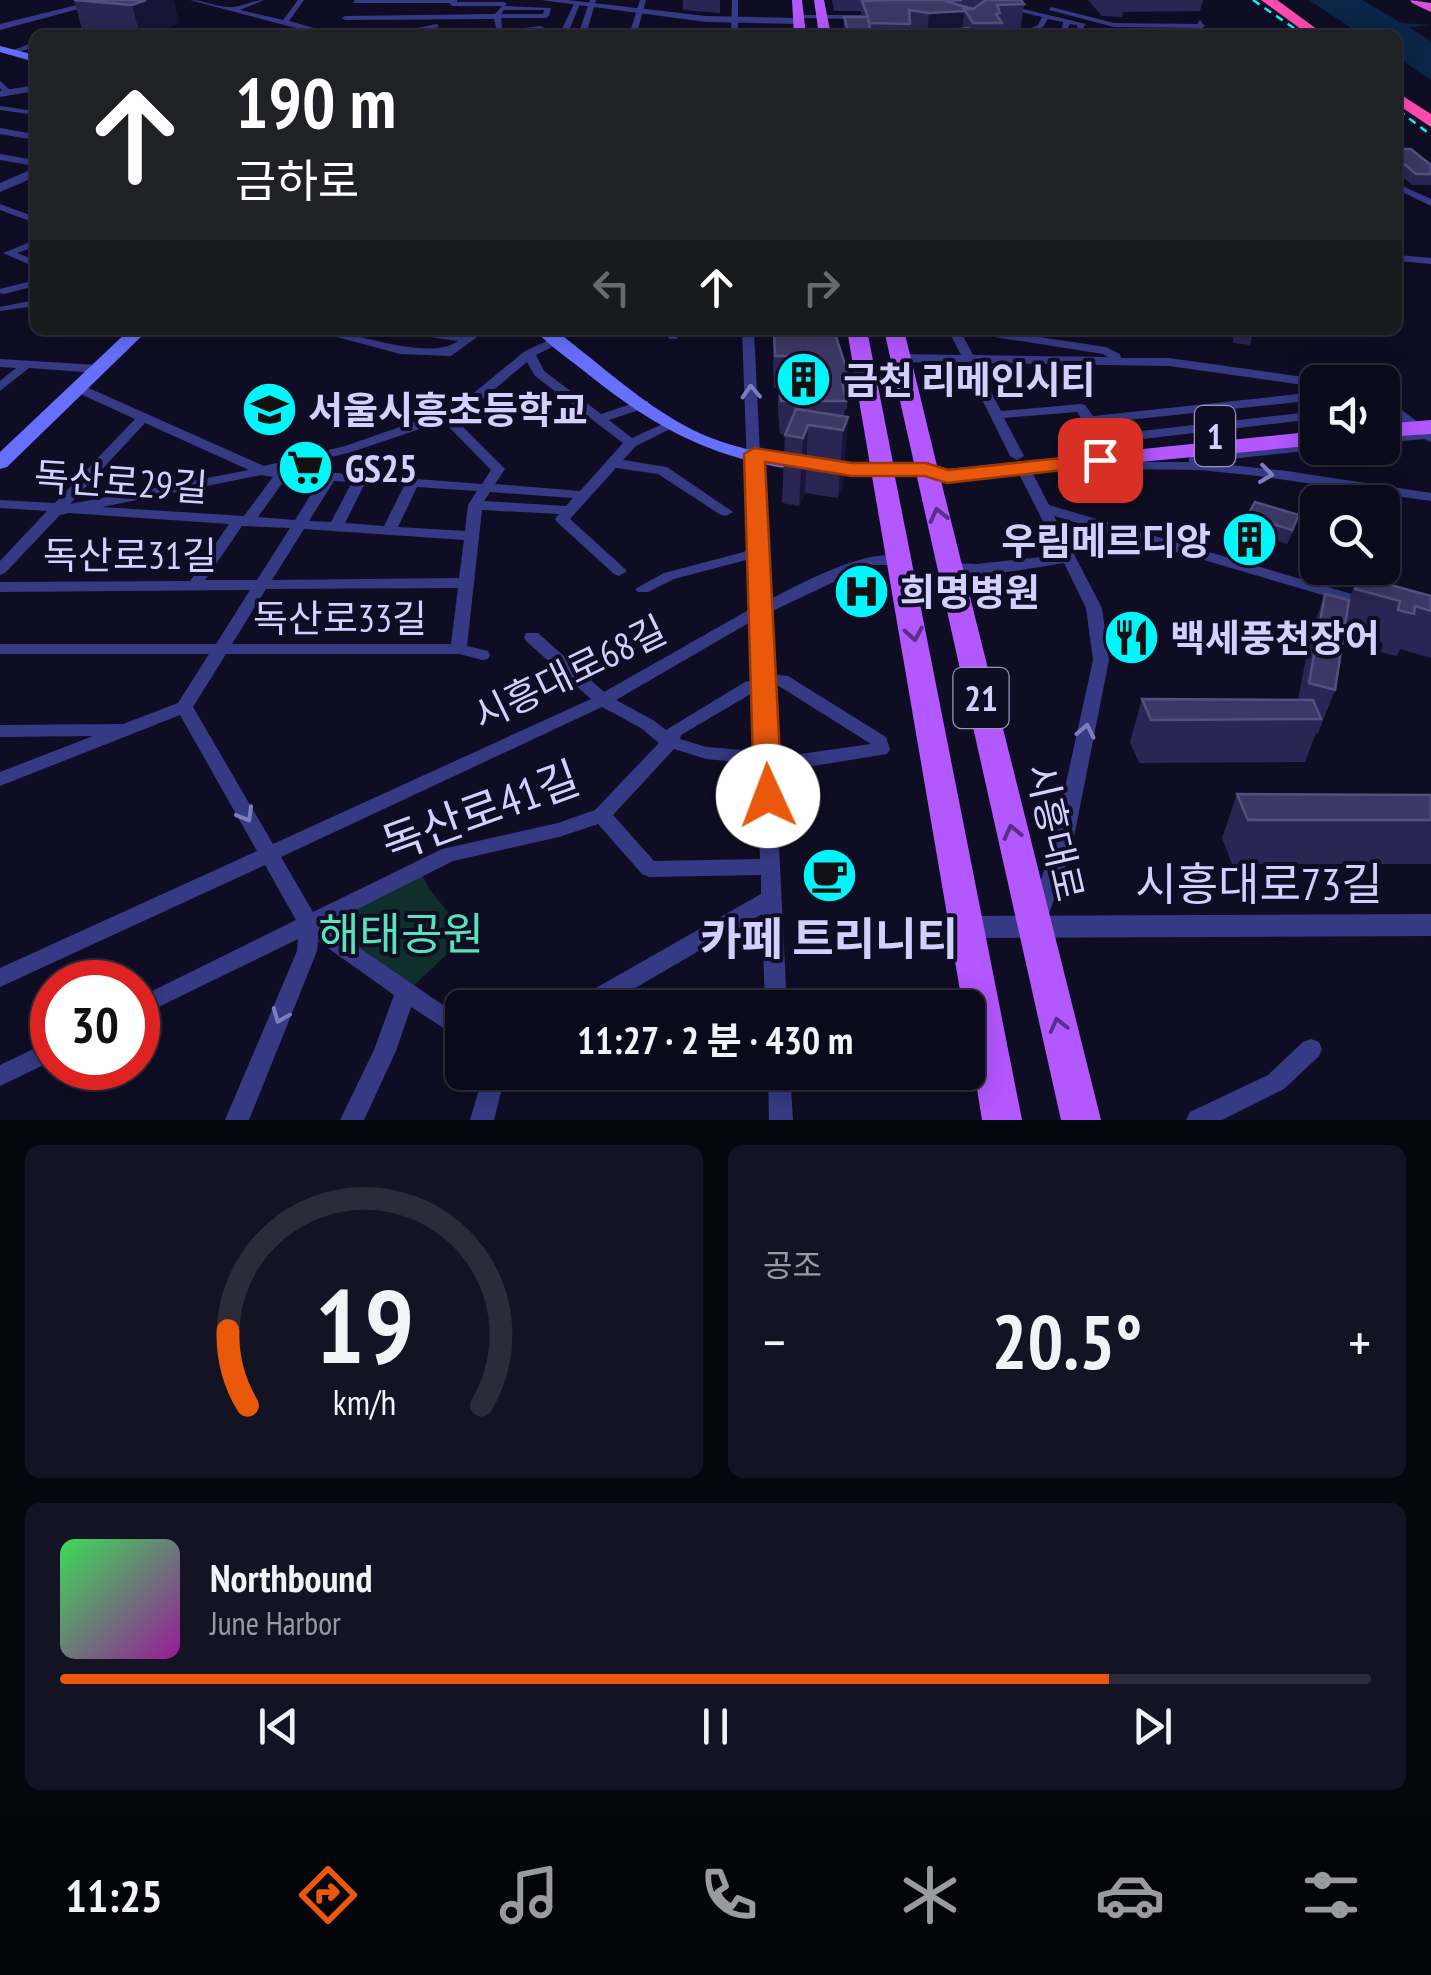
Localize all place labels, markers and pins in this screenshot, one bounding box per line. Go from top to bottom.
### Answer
building icon: 금천 리메인시티 [774,349,834,409]
place label: 금천 리메인시티 [843,355,1096,404]
school or university icon: 서울시흥초등학교 [239,379,299,439]
place label: 서울시흥초등학교 [308,385,588,434]
pin [1058,418,1143,503]
supermarket icon: GS25 [276,437,336,497]
place label: GS25 [345,443,417,492]
building icon: 우림메르디앙 [1220,510,1280,570]
place label: 우림메르디앙 [1001,516,1211,565]
hospital icon: 희명병원 [831,561,891,621]
place label: 희명병원 [900,567,1040,616]
restaurant icon: 백세풍천장어 [1101,607,1161,667]
place label: 백세풍천장어 [1170,613,1380,662]
cafe icon: 카페 트리니티 [799,846,859,906]
place label: 카페 트리니티 [700,909,958,967]

